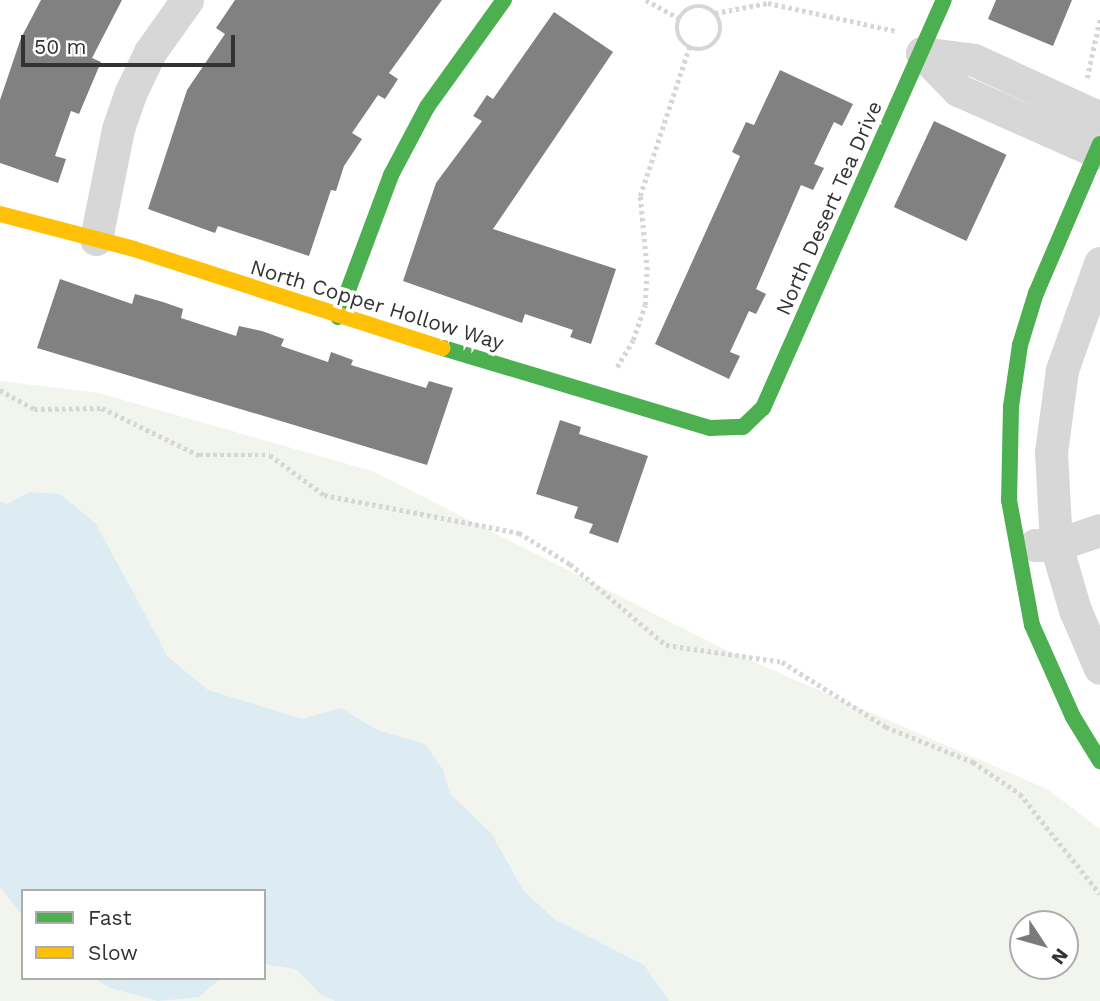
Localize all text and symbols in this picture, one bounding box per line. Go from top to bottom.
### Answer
scale bar [24,21,238,65]
text: 50 m [34,34,86,59]
street label: North Desert Tea Drive [770,97,888,319]
street label: North Copper Hollow Way [247,254,507,356]
legend [21,889,266,980]
text: Fast [88,905,132,930]
north arrow [1009,910,1079,980]
text: Slow [88,940,138,965]
text: N [1046,944,1073,969]

